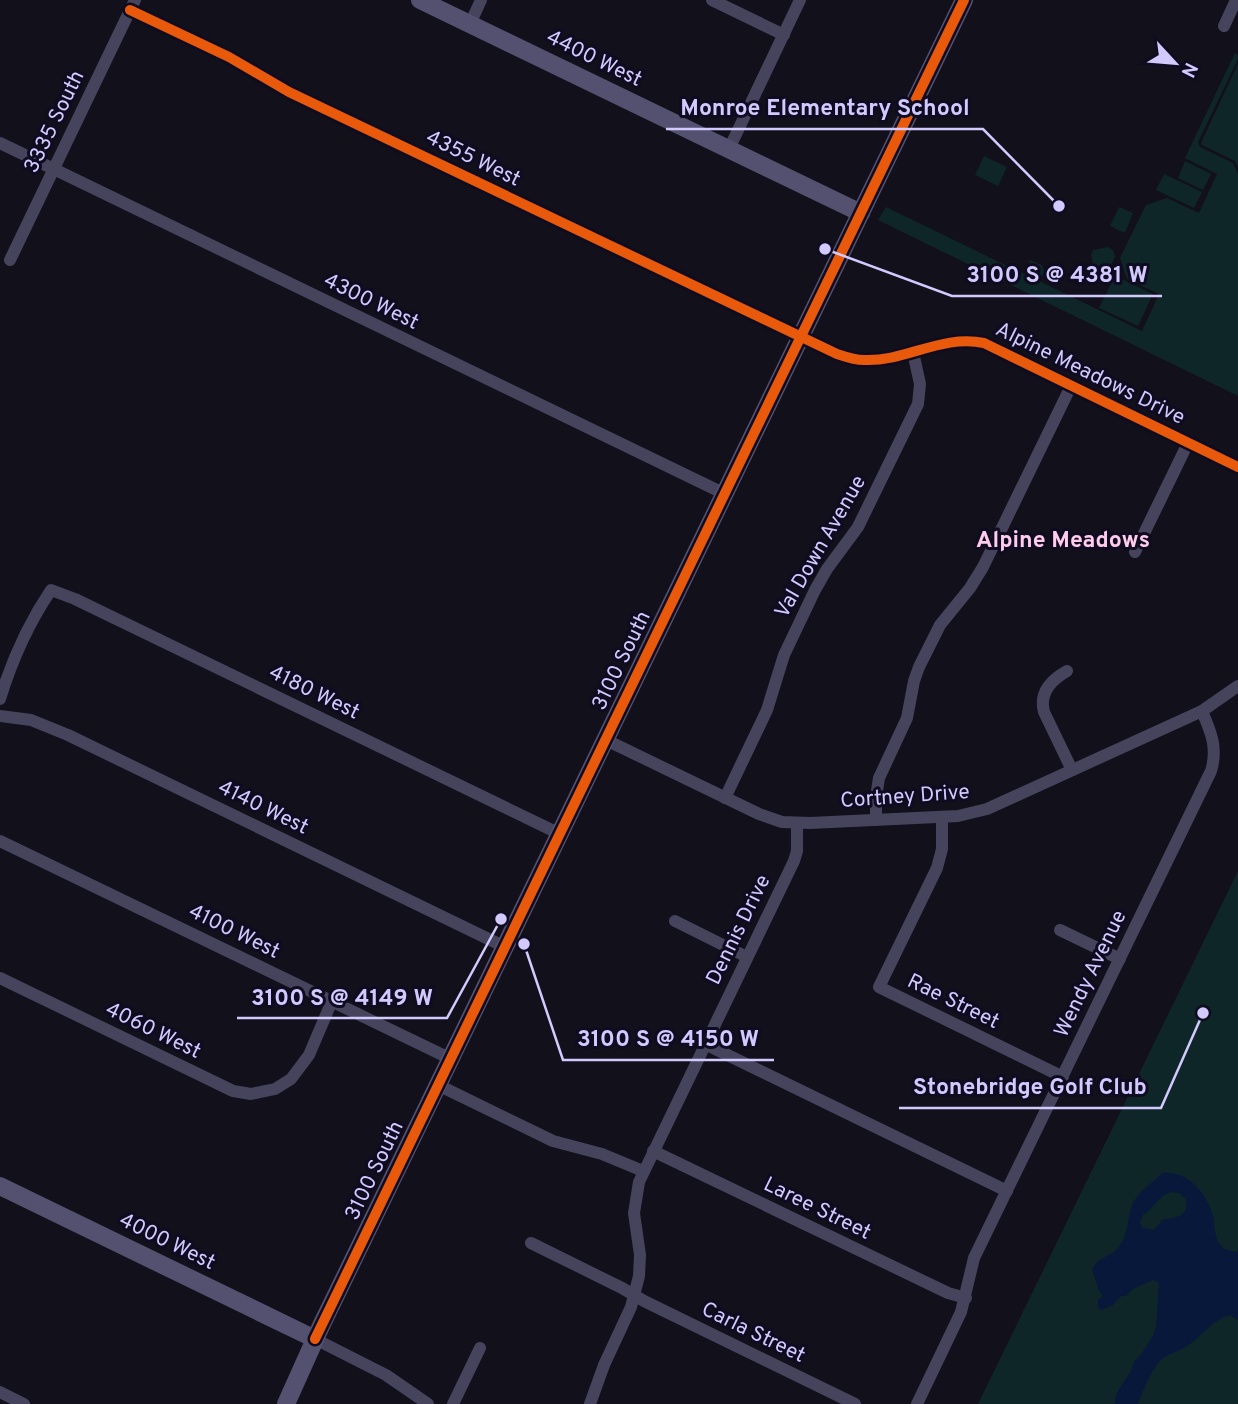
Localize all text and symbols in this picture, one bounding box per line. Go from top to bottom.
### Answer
street label: 4400 West [542,24,646,94]
north arrow [1140,28,1210,98]
text: N [1175,58,1202,81]
street label: 3335 South [19,66,91,178]
callout: Monroe Elementary School [666,85,983,129]
text: Monroe Elementary School [680,95,970,124]
street label: 4355 West [421,124,525,194]
callout: 3100 S @ 4381 W [952,252,1162,296]
text: 3100 S @ 4381 W [966,262,1148,291]
street label: 4300 West [319,267,423,337]
street label: Alpine Meadows Drive [991,316,1189,432]
street label: Val Down Avenue [769,471,873,623]
district label: Alpine Meadows [976,527,1150,556]
street label: 3100 South [586,607,658,715]
street label: 4180 West [264,660,364,726]
street label: 4140 West [213,775,313,841]
street label: Cortney Drive [839,779,971,815]
street label: Dennis Drive [701,870,777,990]
street label: 4100 West [184,898,284,966]
street label: Wendy Avenue [1049,906,1133,1042]
street label: Rae Street [903,968,1003,1036]
callout: 3100 S @ 4149 W [237,974,447,1018]
text: 3100 S @ 4149 W [251,985,433,1014]
street label: 4060 West [101,996,205,1066]
callout: 3100 S @ 4150 W [563,1016,774,1060]
text: 3100 S @ 4150 W [577,1026,759,1055]
callout: Stonebridge Golf Club [899,1064,1161,1108]
text: Stonebridge Golf Club [913,1074,1147,1103]
street label: 3100 South [339,1117,411,1225]
street label: Laree Street [759,1171,875,1247]
street label: 4000 West [115,1207,219,1277]
street label: Carla Street [697,1296,809,1370]

